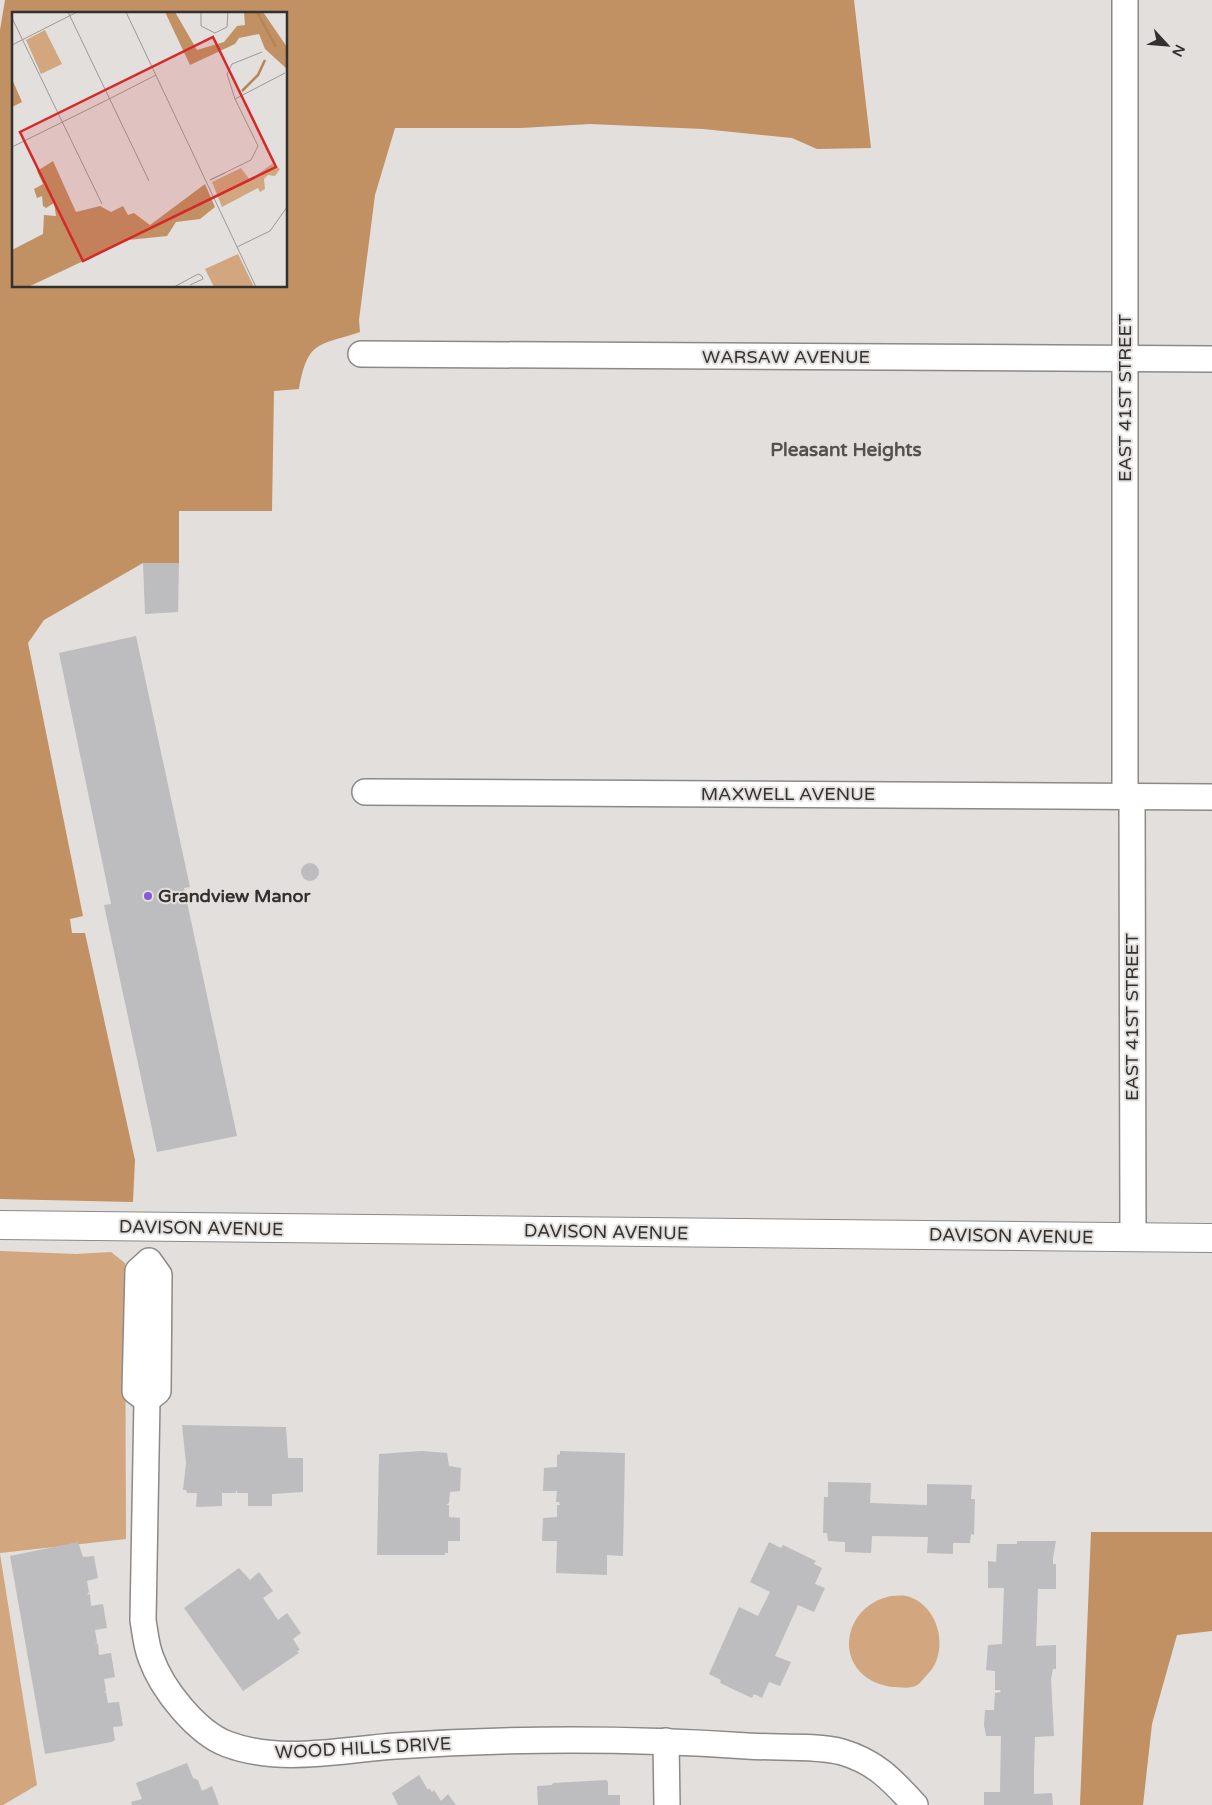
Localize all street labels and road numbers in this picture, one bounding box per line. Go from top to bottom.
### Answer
street label: EAST 41ST STREET [1114,314,1136,482]
street label: WARSAW AVENUE [702,346,870,368]
street label: MAXWELL AVENUE [701,783,875,805]
street label: EAST 41ST STREET [1121,933,1143,1101]
street label: DAVISON AVENUE [119,1216,283,1240]
street label: DAVISON AVENUE [524,1220,688,1244]
street label: DAVISON AVENUE [929,1224,1093,1248]
street label: WOOD HILLS DRIVE [274,1732,452,1764]

